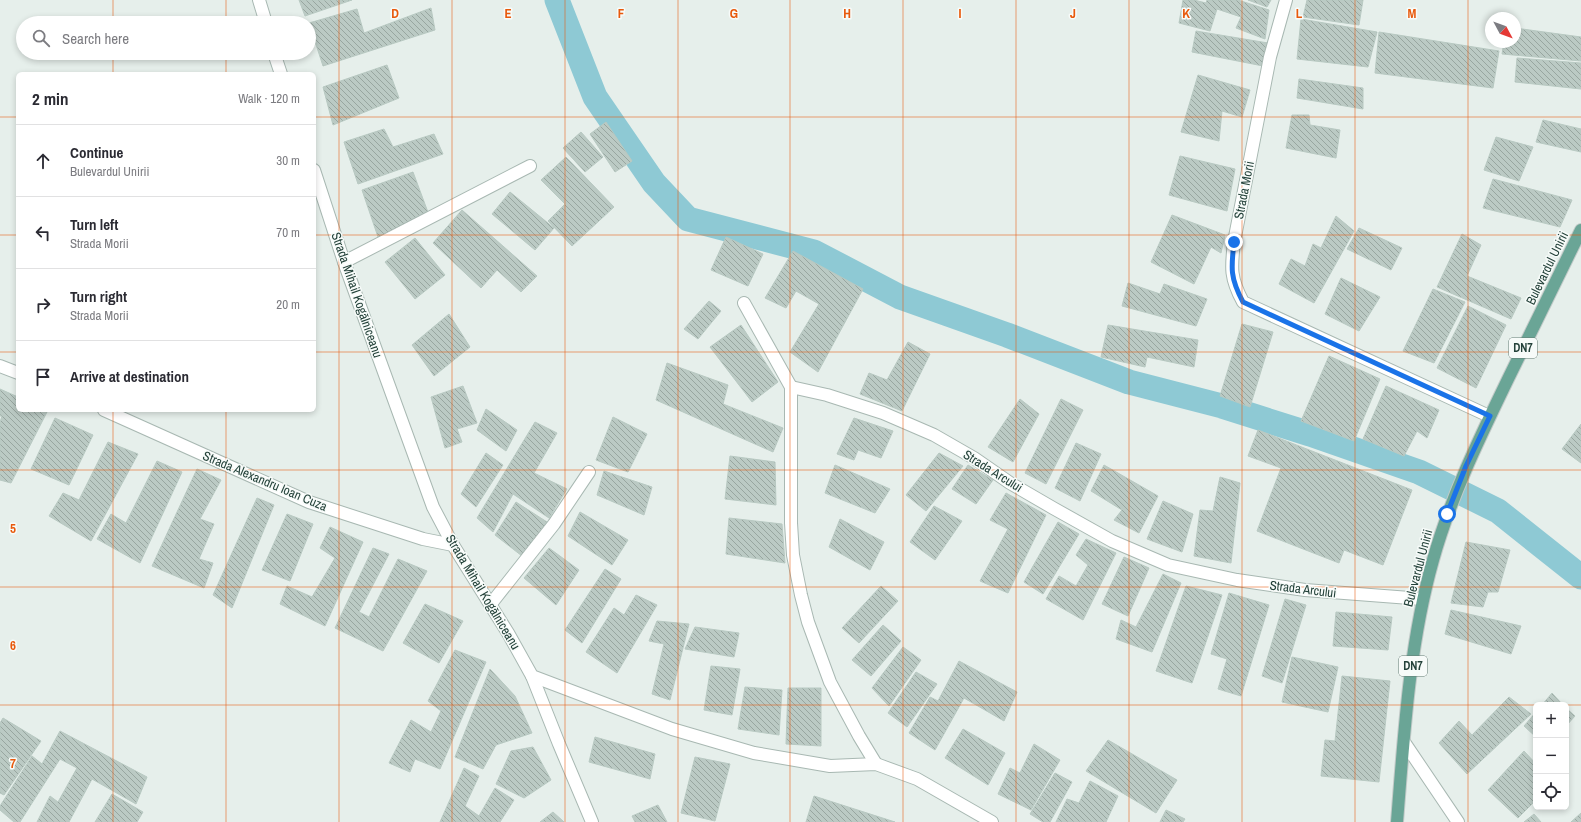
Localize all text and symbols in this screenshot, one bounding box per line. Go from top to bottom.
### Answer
text: D [391,5,399,22]
text: E [504,5,512,22]
text: F [618,5,625,22]
text: G [730,5,738,22]
text: H [843,5,851,22]
text: I [959,5,962,22]
text: J [1070,5,1076,22]
text: K [1182,5,1190,22]
text: L [1296,5,1303,22]
text: M [1408,5,1417,22]
north arrow [1485,12,1521,48]
search box [16,16,316,60]
icon: search [30,27,52,49]
text: Search here [62,28,129,49]
text: 2 min [32,87,68,110]
text: Walk · 120 m [238,90,300,107]
text: Continue [70,142,123,163]
icon: ahead [32,150,54,172]
text: 30 m [276,152,300,169]
street label: Strada Morii [1230,160,1258,220]
text: Bulevardul Unirii [70,163,149,180]
text: Turn left [70,214,118,235]
icon: left [32,222,54,244]
text: 70 m [276,224,300,241]
street label: Bulevardul Unirii [1522,229,1572,307]
street label: Strada Mihail Kogălniceanu [328,230,386,360]
route end [1225,233,1243,251]
text: Strada Morii [70,235,129,252]
text: Turn right [70,286,127,307]
icon: right [32,294,54,316]
text: 20 m [276,296,300,313]
text: Strada Morii [70,307,129,324]
road number: DN7 [1509,338,1537,358]
icon: arrive [32,366,54,388]
text: Arrive at destination [70,366,189,387]
street label: Strada Arcului [960,446,1026,496]
street label: Strada Alexandru Ioan Cuza [200,447,330,515]
route start [1438,505,1456,523]
text: 5 [10,520,16,537]
street label: Bulevardul Unirii [1400,527,1436,609]
street label: Strada Mihail Kogălniceanu [442,531,524,653]
street label: Strada Arcului [1269,576,1337,602]
text: 6 [10,637,16,654]
road number: DN7 [1399,656,1427,676]
map controls [1533,702,1569,810]
button: + [1533,702,1569,738]
button: − [1533,738,1569,774]
text: 7 [10,755,16,772]
button: locate [1533,774,1569,810]

